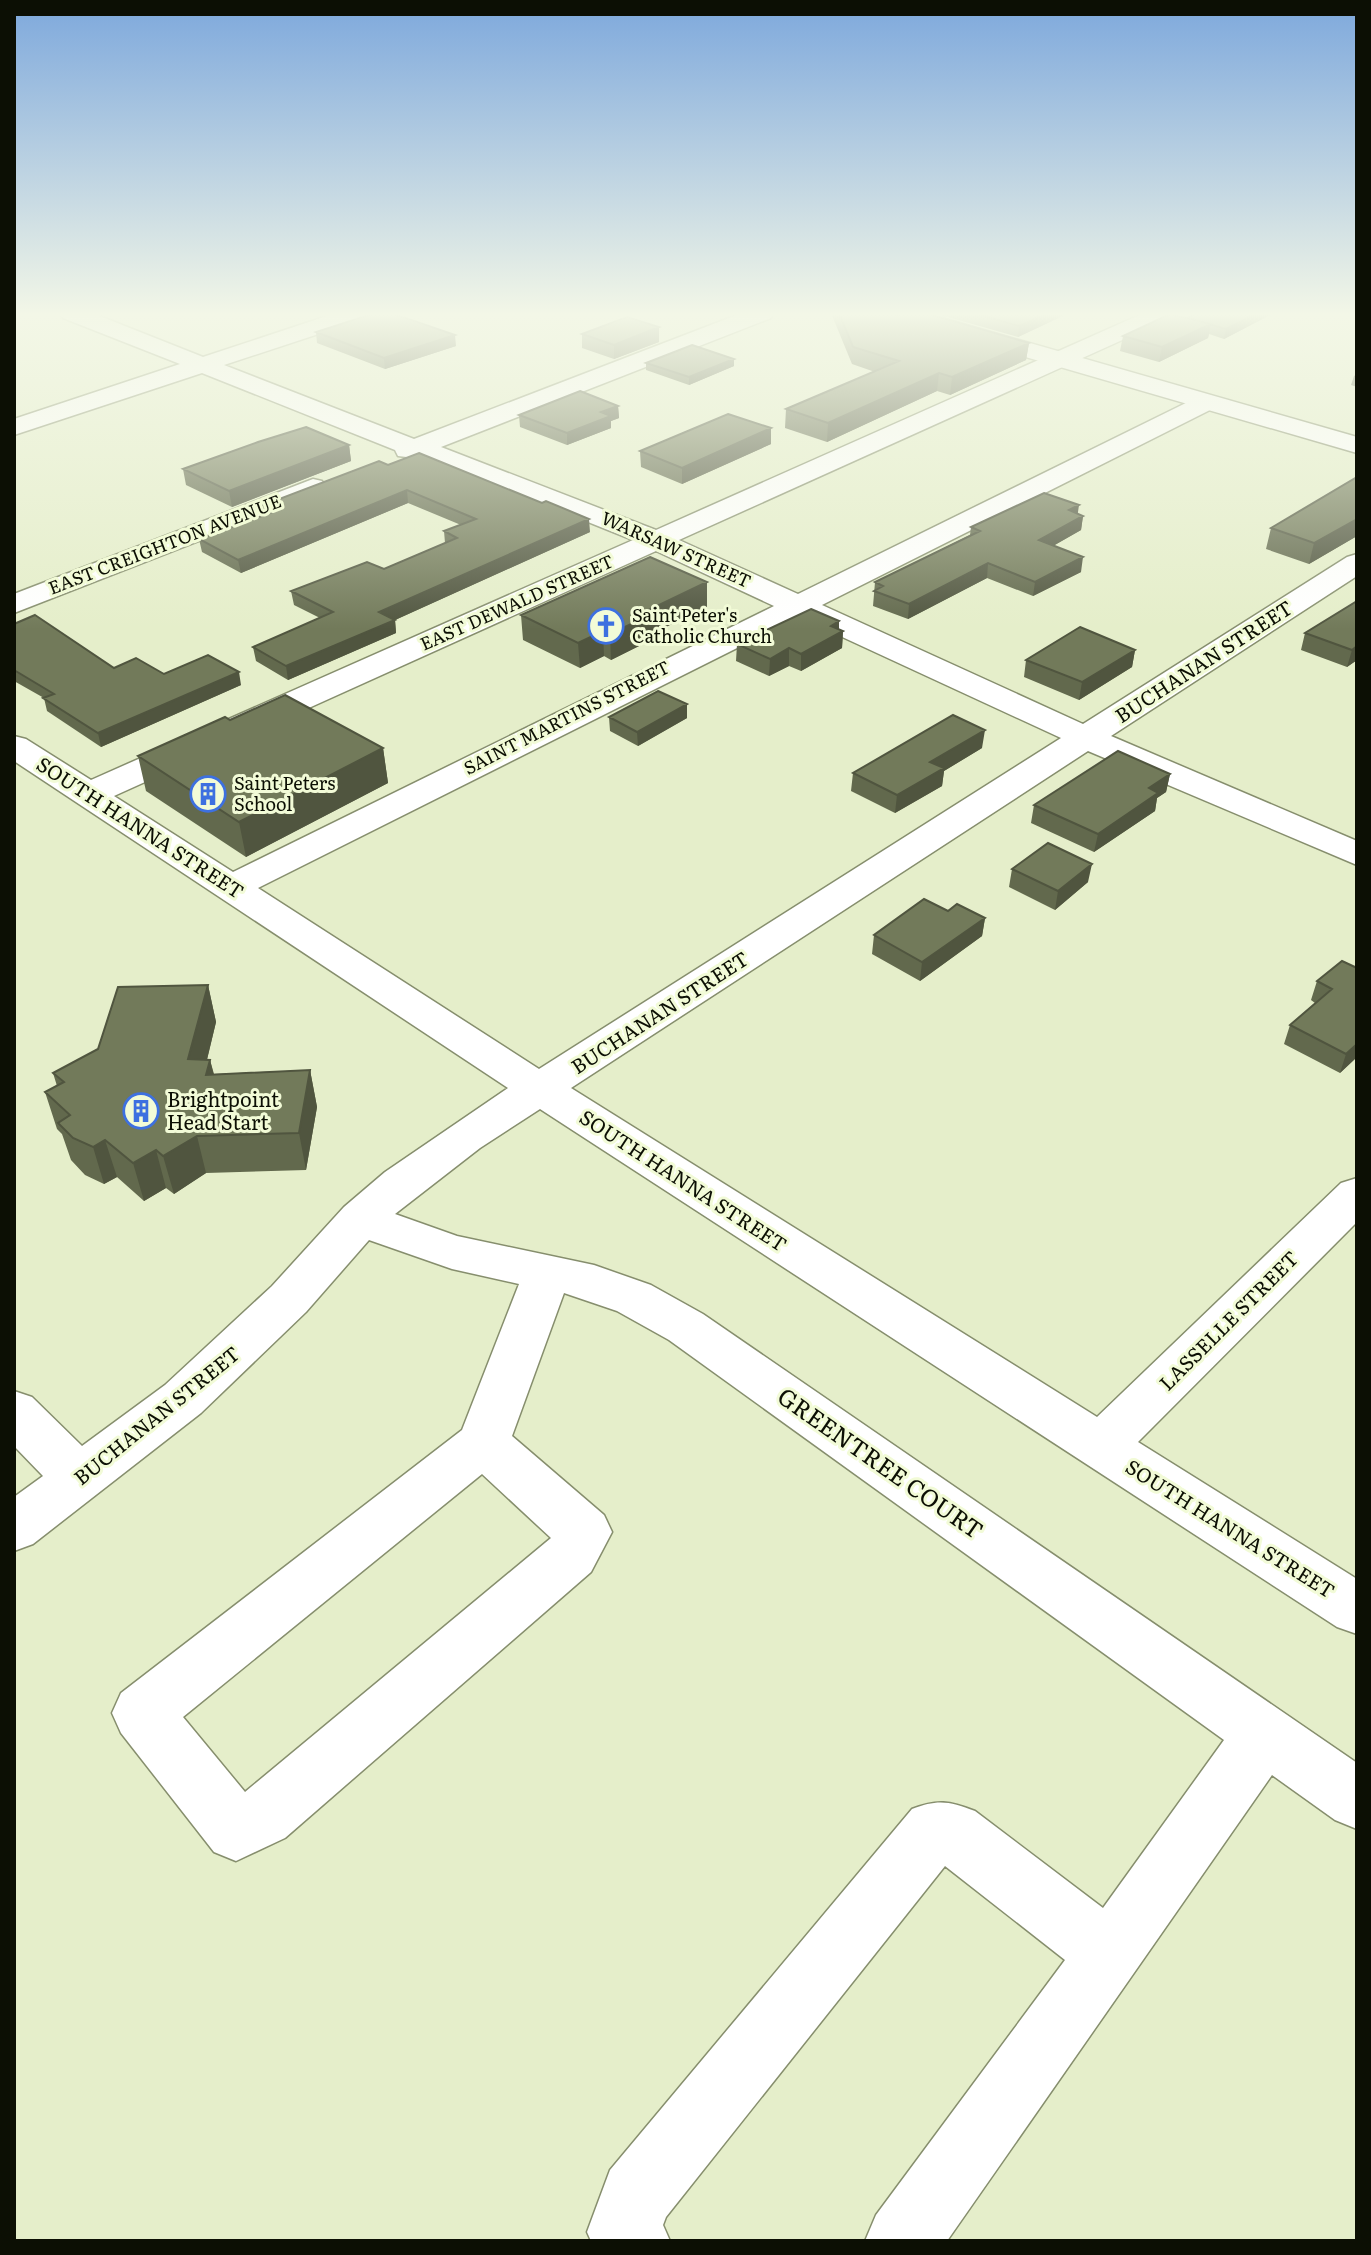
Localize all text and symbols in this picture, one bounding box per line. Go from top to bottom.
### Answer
street label: EAST CREIGHTON AVENUE [44,487,285,601]
street label: WARSAW STREET [597,503,756,594]
street label: EAST DEWALD STREET [415,547,618,657]
street label: BUCHANAN STREET [1108,592,1298,729]
place label: Saint Peter's Catholic Church [632,601,772,649]
church icon: Saint Peter's Catholic Church [587,607,625,645]
street label: SAINT MARTINS STREET [458,653,674,781]
street label: SOUTH HANNA STREET [31,748,251,905]
place label: Saint Peters School [234,769,335,817]
building icon: Saint Peters School [189,775,227,813]
street label: BUCHANAN STREET [564,943,754,1080]
place label: Brightpoint Head Start [167,1083,279,1136]
building icon: Brightpoint Head Start [122,1092,160,1130]
street label: SOUTH HANNA STREET [574,1101,794,1258]
street label: LASSELLE STREET [1151,1243,1304,1396]
street label: BUCHANAN STREET [66,1338,245,1491]
street label: GREENTREE COURT [771,1378,991,1546]
street label: SOUTH HANNA STREET [1121,1450,1342,1604]

